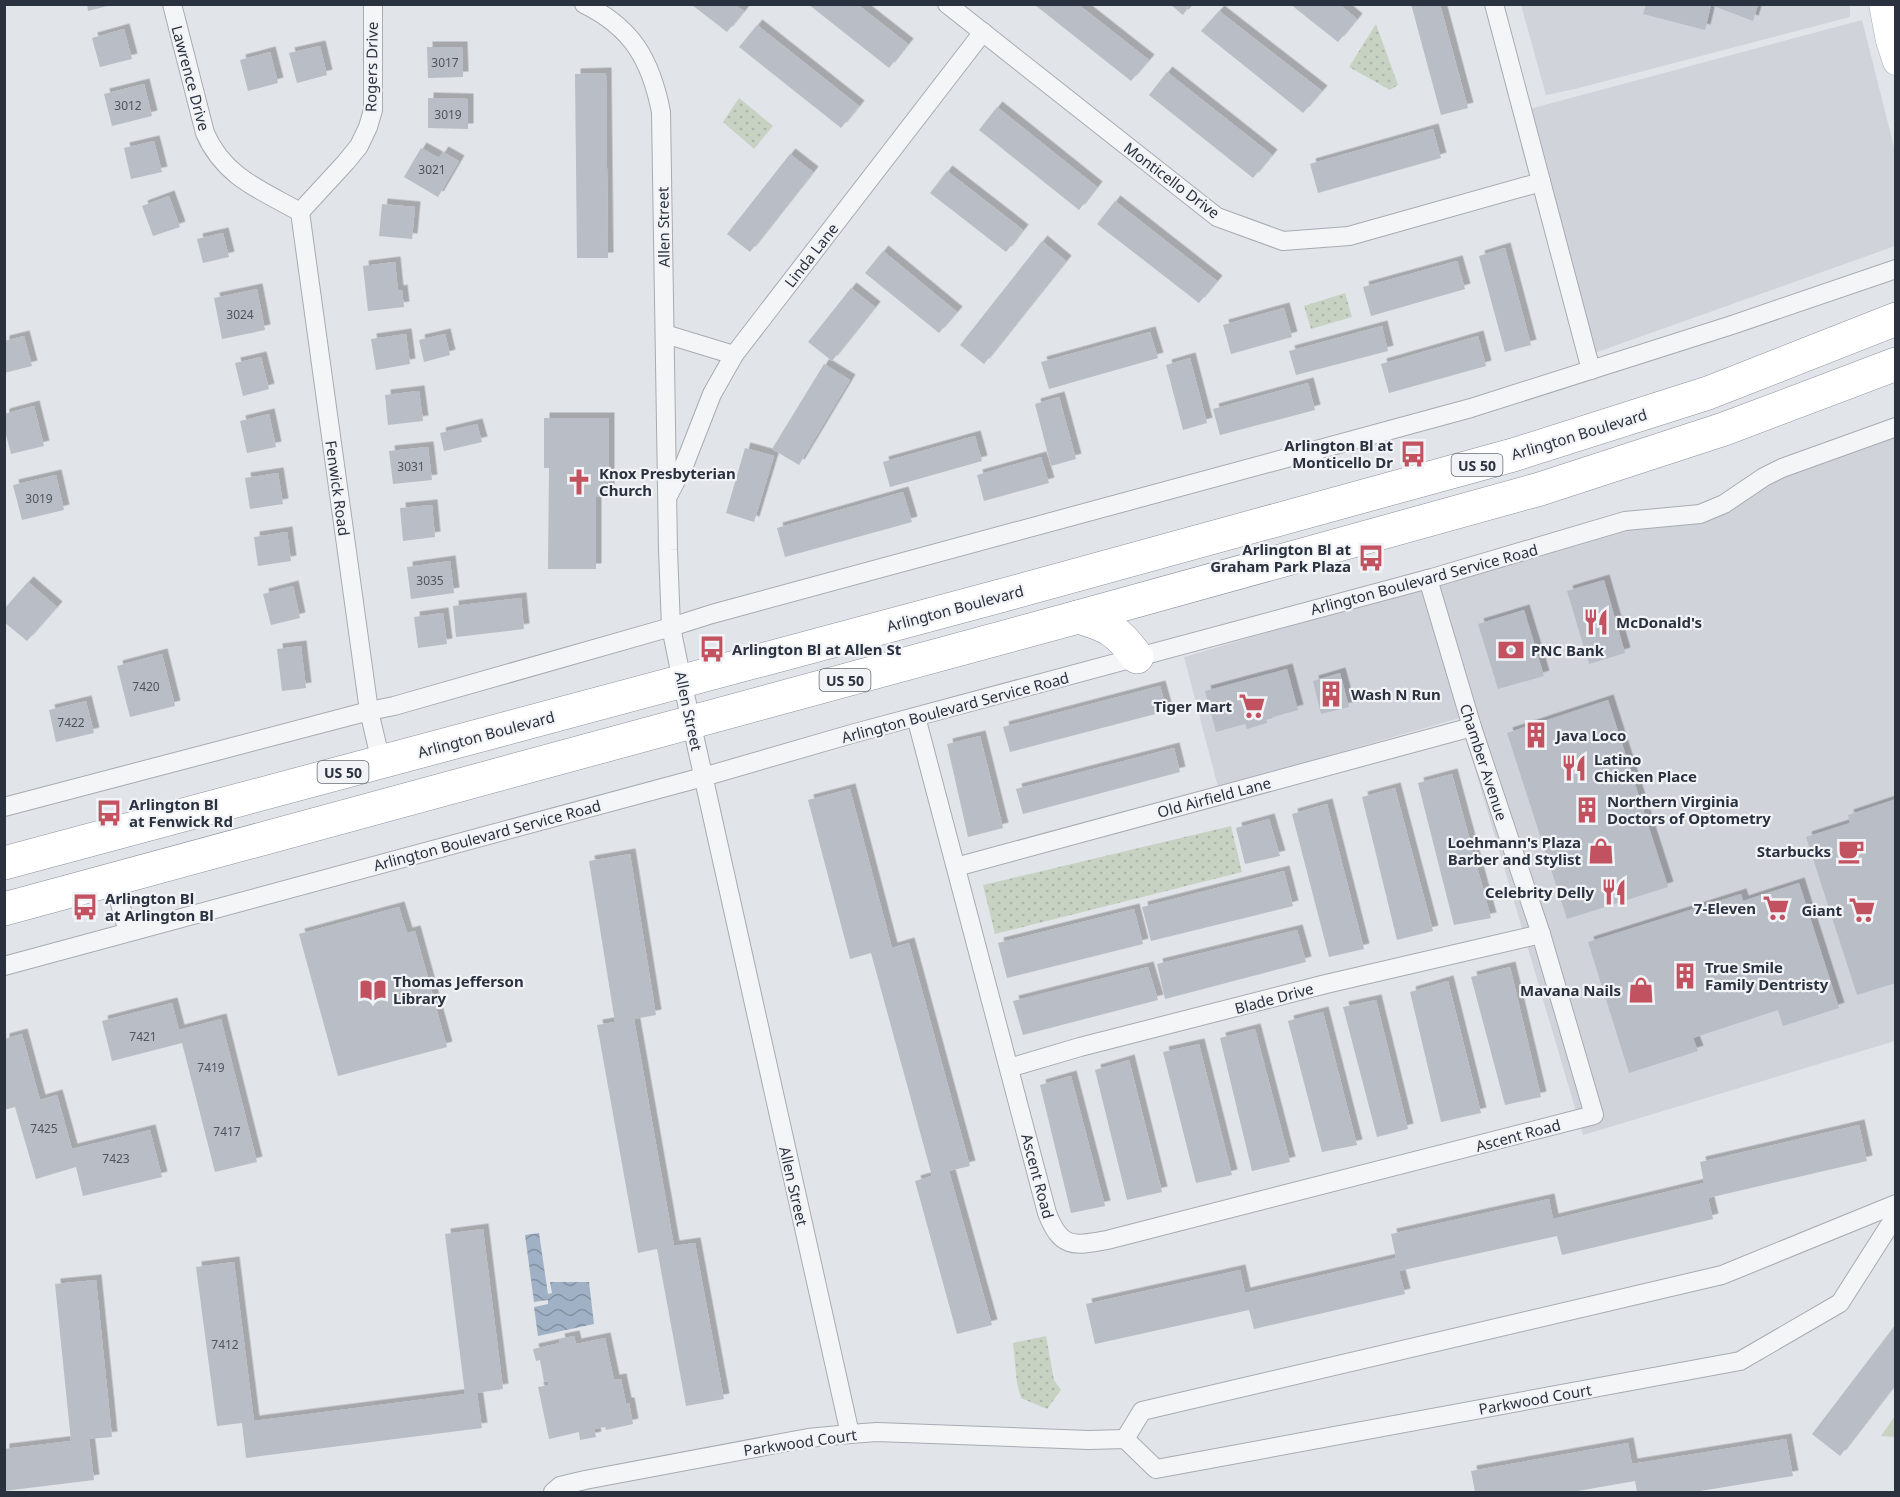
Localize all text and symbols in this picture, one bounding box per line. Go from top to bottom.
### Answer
street label: Rogers Drive [360,22,382,112]
street label: Lawrence Drive [167,23,215,133]
house number: 3017 [431,54,459,71]
house number: 3012 [114,97,142,114]
house number: 3019 [434,106,462,123]
street label: Monticello Drive [1120,137,1224,223]
house number: 3021 [418,161,446,178]
street label: Allen Street [652,186,674,268]
street label: Linda Lane [780,219,842,291]
house number: 3024 [226,306,254,323]
street label: Arlington Boulevard [1509,404,1649,464]
place label: Arlington Bl at Monticello Dr [1284,435,1393,472]
street label: Fenwick Road [321,439,355,537]
bus stop icon: Arlington Bl at Monticello Dr [1398,439,1428,469]
road number: US 50 [1452,454,1502,476]
house number: 3031 [397,458,425,475]
place label: Knox Presbyterian Church [599,463,736,500]
church icon: Knox Presbyterian Church [564,467,594,497]
house number: 3019 [25,490,53,507]
place label: Arlington Bl at Graham Park Plaza [1210,539,1351,576]
street label: Arlington Boulevard Service Road [1308,539,1540,619]
bus stop icon: Arlington Bl at Graham Park Plaza [1356,543,1386,573]
house number: 3035 [416,572,444,589]
street label: Arlington Boulevard [884,580,1026,636]
restaurant icon: McDonald's [1581,607,1611,637]
place label: McDonald's [1616,612,1702,632]
bus stop icon: Arlington Bl at Allen St [697,634,727,664]
bank icon: PNC Bank [1496,635,1526,665]
place label: Arlington Bl at Allen St [732,639,902,659]
place label: PNC Bank [1531,640,1605,660]
street label: Arlington Boulevard Service Road [839,667,1071,747]
street label: Allen Street [671,669,707,753]
road number: US 50 [820,669,870,691]
house number: 7420 [132,678,160,695]
building icon: Wash N Run [1316,679,1346,709]
place label: Wash N Run [1351,684,1441,704]
supermarket icon: Tiger Mart [1237,691,1267,721]
place label: Tiger Mart [1153,696,1232,716]
street label: Chamber Avenue [1456,701,1512,823]
street label: Arlington Boulevard [415,706,557,762]
house number: 7422 [57,714,85,731]
building icon: Java Loco [1521,720,1551,750]
place label: Java Loco [1554,725,1626,745]
place label: Latino Chicken Place [1594,749,1697,786]
restaurant icon: Latino Chicken Place [1559,753,1589,783]
road number: US 50 [318,761,368,783]
street label: Old Airfield Lane [1155,772,1273,822]
place label: Northern Virginia Doctors of Optometry [1607,791,1771,828]
place label: Arlington Bl at Fenwick Rd [129,794,233,831]
street label: Arlington Boulevard Service Road [371,795,603,875]
building icon: Northern Virginia Doctors of Optometry [1572,795,1602,825]
bus stop icon: Arlington Bl at Fenwick Rd [94,798,124,828]
place label: Loehmann's Plaza Barber and Stylist [1447,832,1581,869]
shop icon: Loehmann's Plaza Barber and Stylist [1586,836,1616,866]
cafe icon: Starbucks [1836,836,1866,866]
place label: Starbucks [1757,841,1831,861]
restaurant icon: Celebrity Delly [1599,877,1629,907]
place label: Celebrity Delly [1485,882,1594,902]
place label: Arlington Bl at Arlington Bl [105,888,214,925]
bus stop icon: Arlington Bl at Arlington Bl [70,892,100,922]
supermarket icon: 7-Eleven [1761,893,1791,923]
supermarket icon: Giant [1847,895,1877,925]
place label: 7-Eleven [1694,898,1756,918]
place label: Giant [1801,900,1842,920]
place label: True Smile Family Dentristy [1705,957,1829,994]
building icon: True Smile Family Dentristy [1670,961,1700,991]
place label: Thomas Jefferson Library [393,971,524,1008]
library icon: Thomas Jefferson Library [358,975,388,1005]
shop icon: Mavana Nails [1626,975,1656,1005]
street label: Blade Drive [1232,978,1316,1018]
place label: Mavana Nails [1520,980,1621,1000]
house number: 7421 [129,1028,157,1045]
house number: 7419 [197,1059,225,1076]
street label: Ascent Road [1473,1114,1563,1156]
house number: 7425 [30,1120,58,1137]
house number: 7417 [213,1123,241,1140]
street label: Ascent Road [1017,1131,1059,1221]
street label: Allen Street [775,1144,813,1228]
house number: 7423 [102,1150,130,1167]
house number: 7412 [211,1336,239,1353]
street label: Parkwood Court [1477,1379,1594,1419]
street label: Parkwood Court [742,1424,859,1460]

